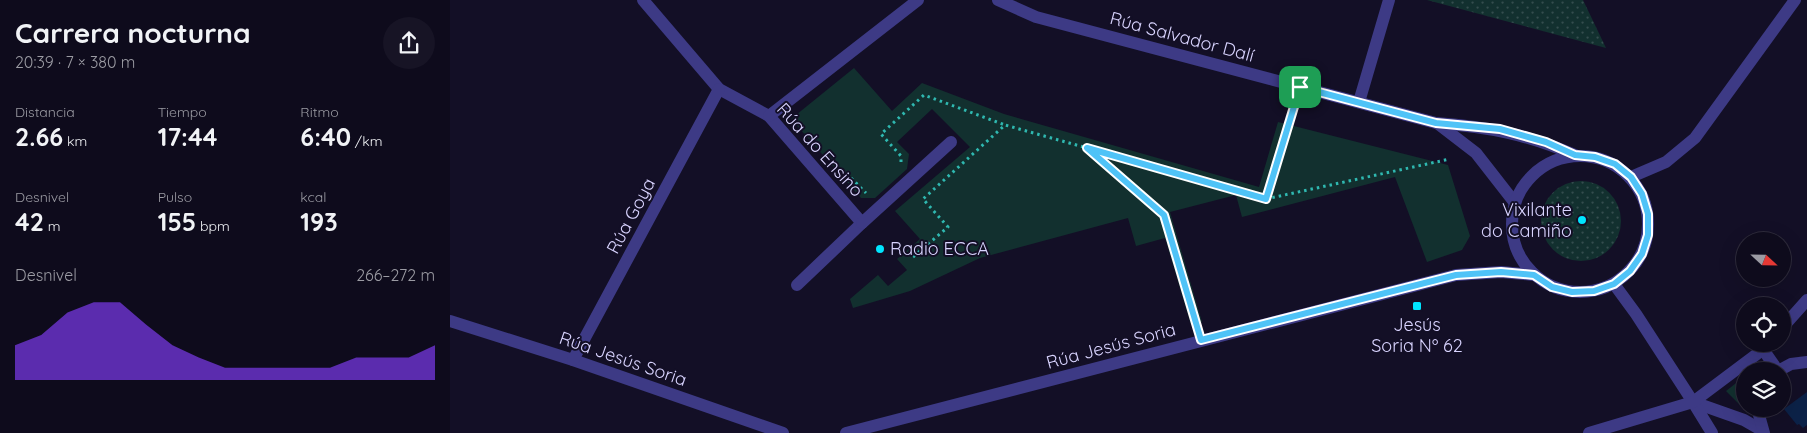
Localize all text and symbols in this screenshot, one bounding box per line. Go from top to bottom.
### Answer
street label: Rúa Salvador Dalí [1107,6,1257,67]
text: Carrera nocturna [15,15,251,50]
button: share [383,17,435,69]
text: 20:39 · 7 × 380 m [15,52,135,72]
pin [1279,66,1321,108]
icon: arrive [1286,73,1314,101]
street label: Rúa do Ensino [772,98,869,202]
text: Distancia [15,103,75,121]
text: Tiempo [158,103,207,121]
text: Ritmo [300,103,339,121]
text: 2.66 [15,121,63,152]
text: 17:44 [158,121,217,152]
text: 6:40 [300,121,351,152]
text: km [63,132,87,150]
text: /km [351,132,382,150]
street label: Rúa Goya [601,174,660,258]
text: Desnivel [15,188,69,206]
text: Pulso [158,188,192,206]
text: kcal [300,188,326,206]
place label: Vixilante do Camiño [1481,198,1572,242]
text: 42 [15,206,44,237]
text: 155 [158,206,196,237]
text: 193 [300,206,338,237]
marker: Vixilante do Camiño [1576,214,1588,226]
text: m [44,217,61,235]
text: bpm [196,217,230,235]
north arrow [1736,232,1791,288]
map controls [1736,232,1791,417]
place label: Radio ECCA [890,237,989,260]
marker: Radio ECCA [874,243,886,255]
text: Desnivel [15,265,77,285]
text: 266–272 m [356,265,435,285]
button: locate [1736,297,1791,352]
marker: Jesús Soria Nº 62 [1411,300,1423,312]
place label: Jesús Soria Nº 62 [1371,313,1463,357]
street label: Rúa Jesús Soria [1044,317,1178,374]
street label: Rúa Jesús Soria [556,326,690,391]
button: layers [1736,362,1791,417]

